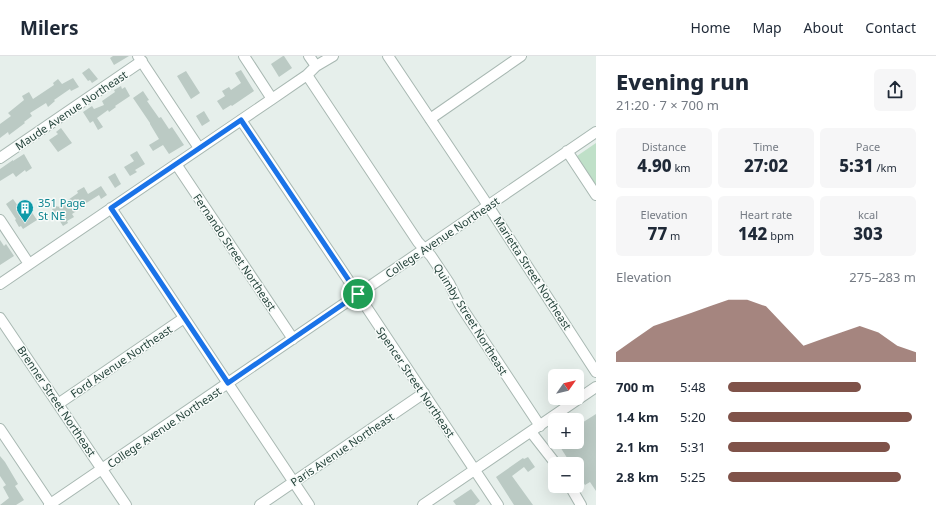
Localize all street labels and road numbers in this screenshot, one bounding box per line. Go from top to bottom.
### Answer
street label: Maude Avenue Northeast [12,67,130,153]
street label: Fernando Street Northeast [190,191,280,313]
street label: College Avenue Northeast [382,193,502,281]
street label: Marietta Street Northeast [491,213,575,333]
street label: Quimby Street Northeast [430,260,512,378]
street label: Ford Avenue Northeast [67,321,175,401]
street label: Spencer Street Northeast [373,324,459,440]
street label: Brenner Street Northeast [14,343,100,459]
street label: College Avenue Northeast [104,383,224,471]
street label: Paris Avenue Northeast [287,409,397,489]

